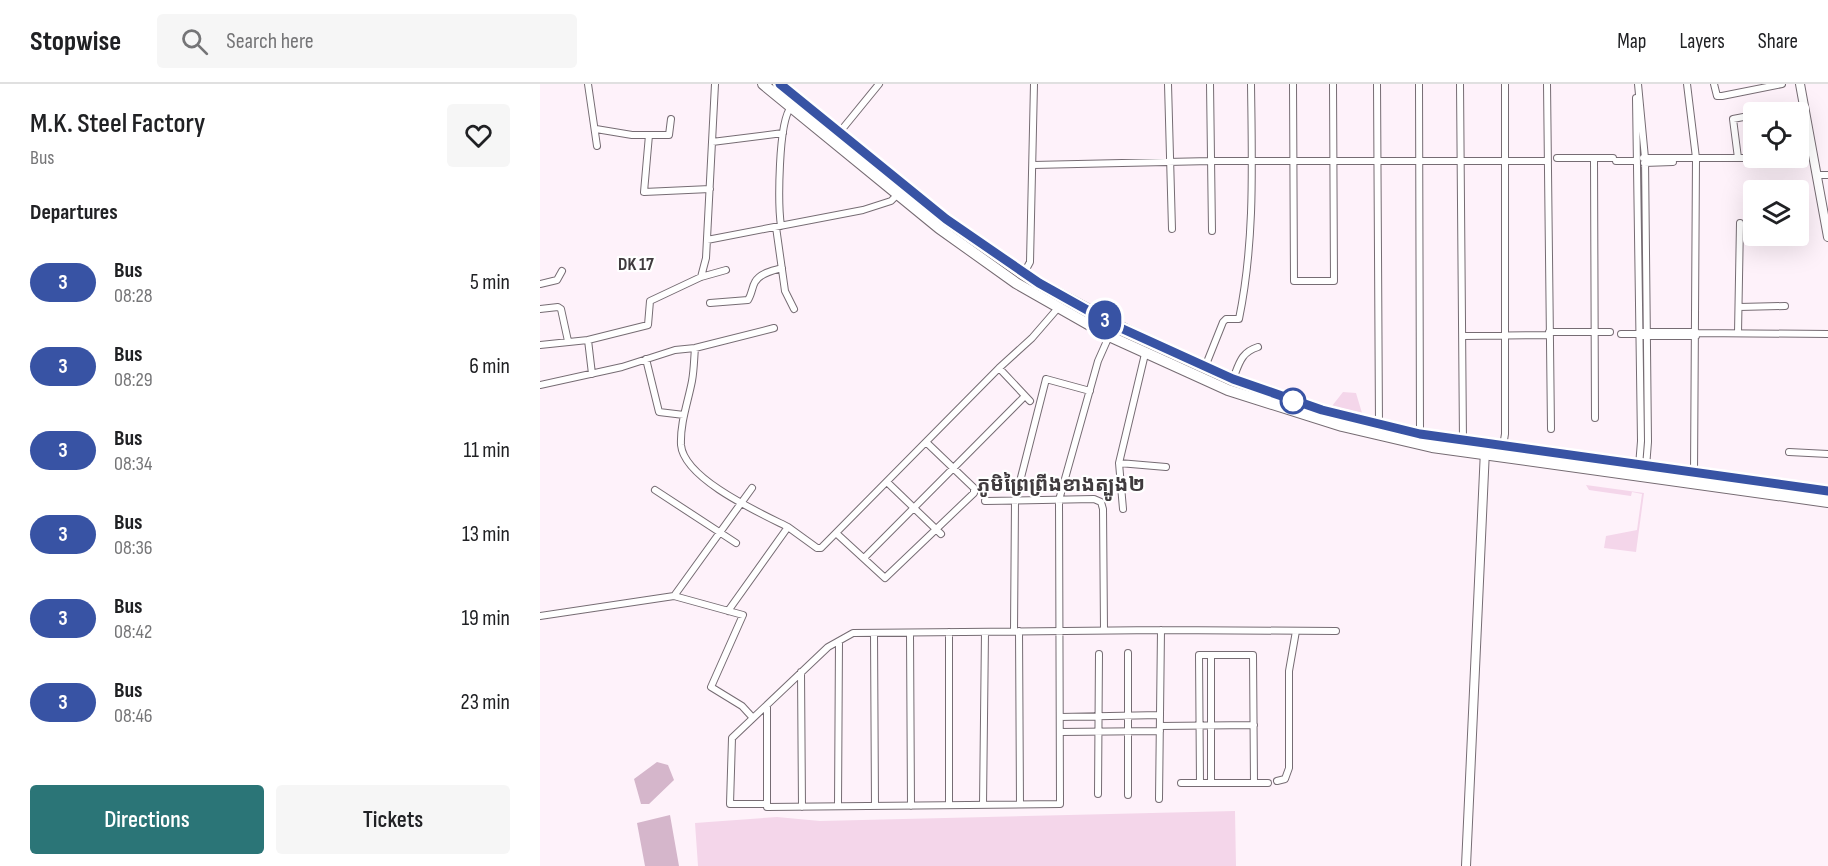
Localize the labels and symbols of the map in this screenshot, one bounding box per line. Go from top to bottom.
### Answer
district label: DK 17 [618,254,654,275]
line badge: 3 [1086,300,1124,340]
unlabelled marker [1280,388,1306,414]
district label: ភូមិព្រៃព្រីងខាងត្បូង២ [977,472,1145,501]

